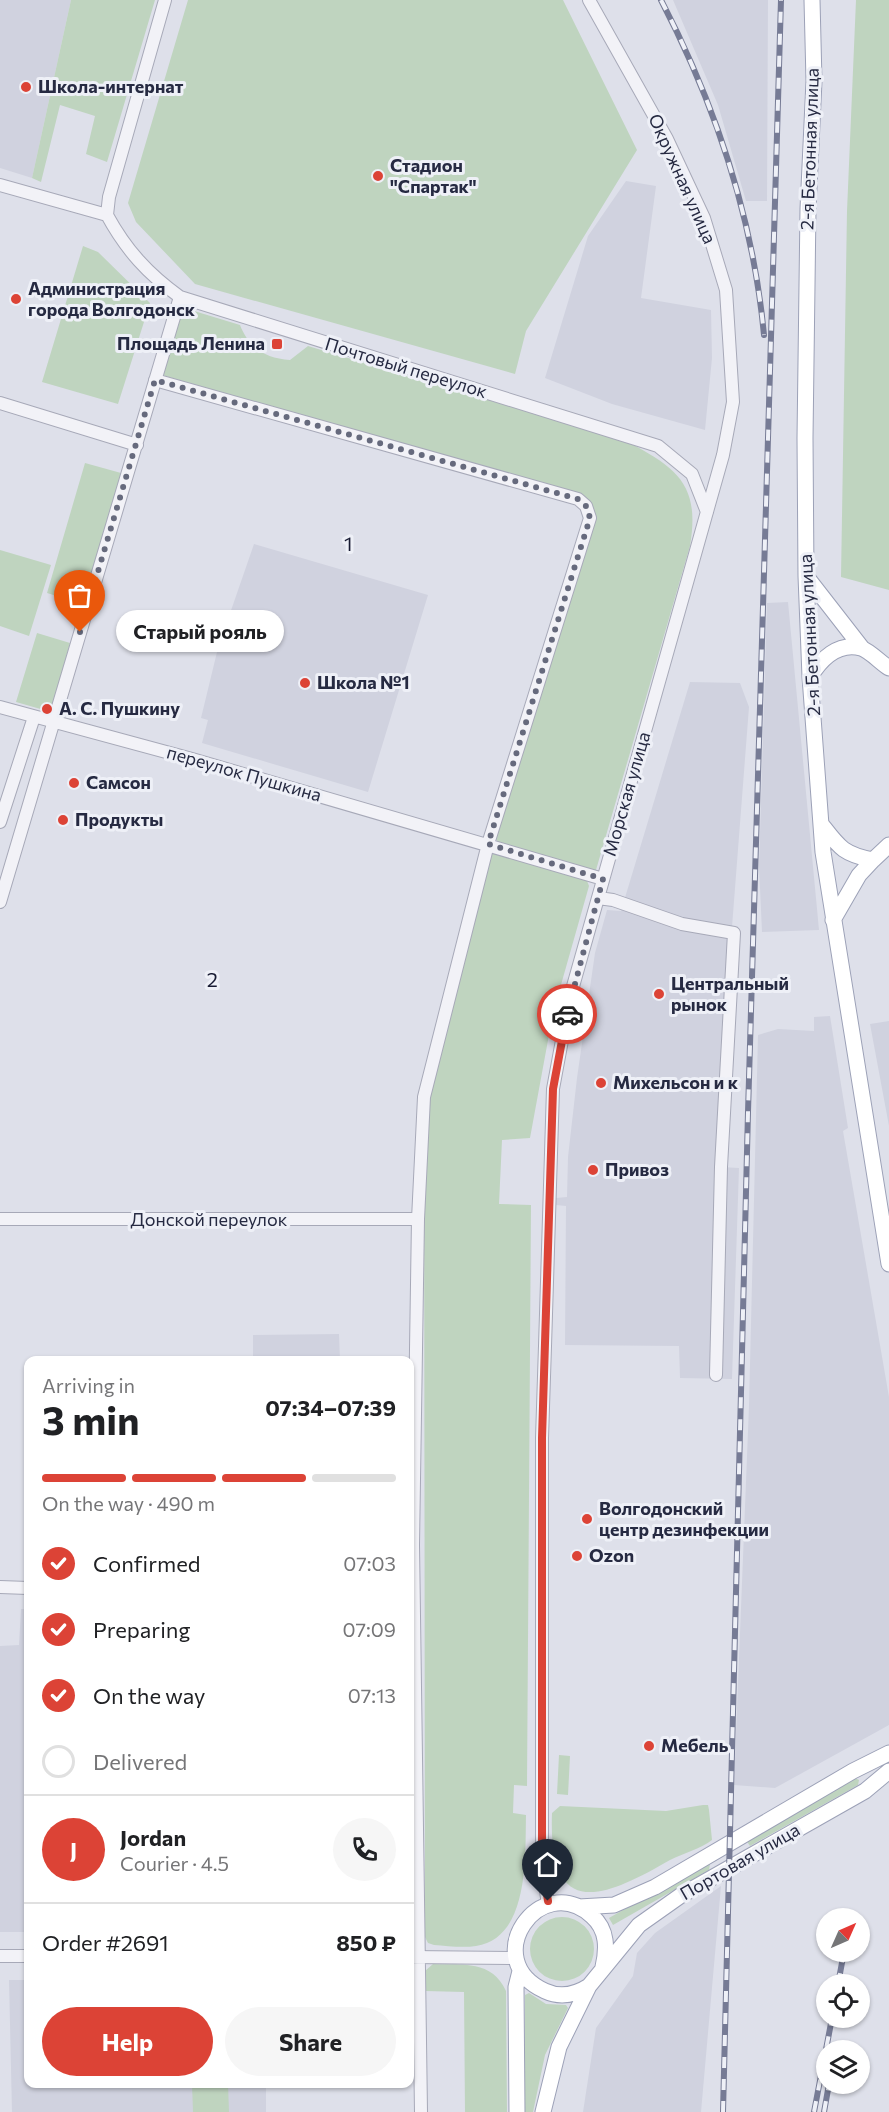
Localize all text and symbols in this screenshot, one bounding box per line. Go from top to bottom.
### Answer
street label: 2-я Бетонная улица [795,67,823,230]
place label: Школа-интернат [38,75,184,97]
marker: Школа-интернат [19,80,33,94]
street label: Окружная улица [644,110,721,247]
place label: Стадион "Спартак" [390,154,477,197]
marker: Стадион "Спартак" [371,169,385,183]
place label: Администрация города Волгодонск [28,277,196,320]
marker: Администрация города Волгодонск [9,292,23,306]
place label: Площадь Ленина [117,332,265,354]
street label: Почтовый переулок [323,332,490,402]
marker: Площадь Ленина [270,337,284,351]
district label: 1 [344,531,354,555]
street label: 2-я Бетонная улица [794,553,824,717]
pin [54,570,105,632]
icon: bag [63,579,96,612]
callout: Старый рояль [116,611,284,653]
text: Старый рояль [133,619,267,643]
place label: Школа №1 [317,671,410,693]
marker: Школа №1 [298,676,312,690]
place label: А. С. Пушкину [59,697,180,719]
marker: А. С. Пушкину [40,702,54,716]
street label: Морская улица [598,729,654,859]
street label: переулок Пушкина [164,740,324,806]
place label: Самсон [86,771,151,793]
marker: Самсон [67,776,81,790]
place label: Продукты [75,808,163,830]
marker: Продукты [56,813,70,827]
district label: 2 [207,967,219,991]
place label: Центральный рынок [671,972,789,1015]
courier [537,984,597,1044]
marker: Центральный рынок [652,987,666,1001]
icon: car [551,998,584,1031]
place label: Михельсон и к [613,1071,739,1093]
marker: Михельсон и к [594,1076,608,1090]
place label: Привоз [605,1158,669,1180]
marker: Привоз [586,1163,600,1177]
street label: Донской переулок [131,1208,288,1230]
text: Arriving in [42,1373,135,1397]
text: 07:34–07:39 [265,1394,396,1421]
text: 3 min [42,1395,140,1443]
text: On the way · 490 m [42,1491,215,1515]
place label: Волгодонский центр дезинфекции [599,1497,769,1540]
marker: Волгодонский центр дезинфекции [580,1512,594,1526]
place label: Ozon [589,1544,634,1566]
icon: check [42,1547,75,1580]
marker: Ozon [570,1549,584,1563]
text: Confirmed [93,1550,200,1577]
text: 07:03 [343,1551,396,1575]
icon: check [42,1613,75,1646]
text: Preparing [93,1616,190,1643]
text: 07:09 [343,1617,396,1641]
icon: check [42,1679,75,1712]
text: On the way [93,1682,205,1709]
text: 07:13 [348,1683,396,1707]
place label: Мебель [661,1734,729,1756]
marker: Мебель [642,1739,656,1753]
text: Delivered [93,1748,187,1775]
button: phone [333,1818,396,1881]
street label: Портовая улица [676,1818,803,1904]
text: Jordan [120,1824,186,1851]
text: J [70,1836,77,1863]
pin [522,1839,573,1901]
icon: home [531,1848,564,1881]
text: Courier · 4.5 [120,1851,229,1875]
north arrow [816,1908,870,1962]
map controls [816,1908,870,2094]
text: Order #2691 [42,1929,169,1956]
text: 850 ₽ [336,1929,396,1956]
button: locate [816,1974,870,2028]
button: Help [42,2007,213,2076]
button: Share [225,2007,396,2076]
button: layers [816,2040,870,2094]

